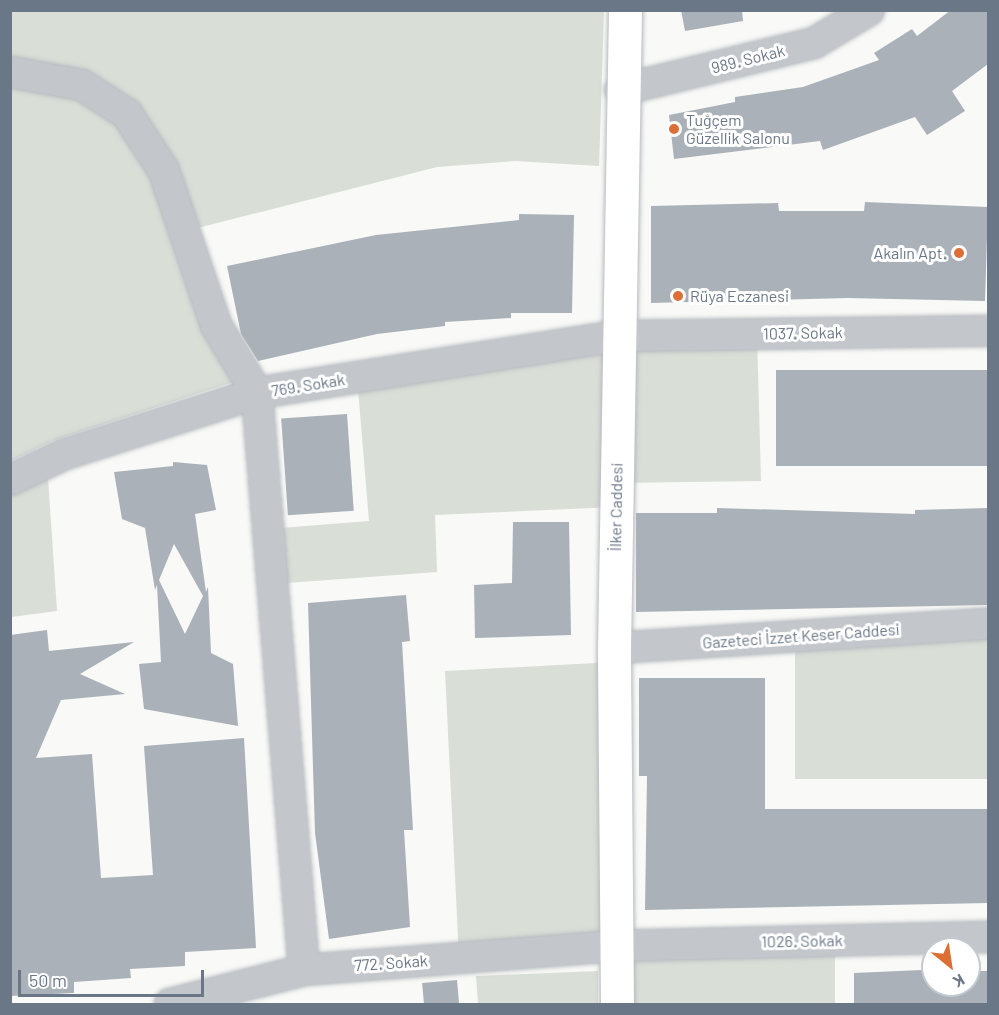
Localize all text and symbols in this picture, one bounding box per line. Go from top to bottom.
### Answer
street label: 989. Sokak [709,41,787,77]
place label: Tuğçem Güzellik Salonu [686,110,790,148]
marker: Tuğçem Güzellik Salonu [667,122,681,136]
place label: Akalın Apt. [874,243,947,263]
marker: Akalın Apt. [952,246,966,260]
place label: Rüya Eczanesi [690,286,789,306]
marker: Rüya Eczanesi [671,289,685,303]
street label: 1037. Sokak [763,323,843,343]
street label: 769. Sokak [270,370,346,400]
street label: İlker Caddesi [606,463,626,551]
street label: Gazeteci İzzet Keser Caddesi [702,620,900,652]
street label: 1026. Sokak [761,931,843,951]
north arrow [921,937,981,997]
street label: 772. Sokak [354,951,428,975]
scale bar [21,958,207,996]
text: 50 m [29,969,67,991]
text: K [950,971,968,992]

